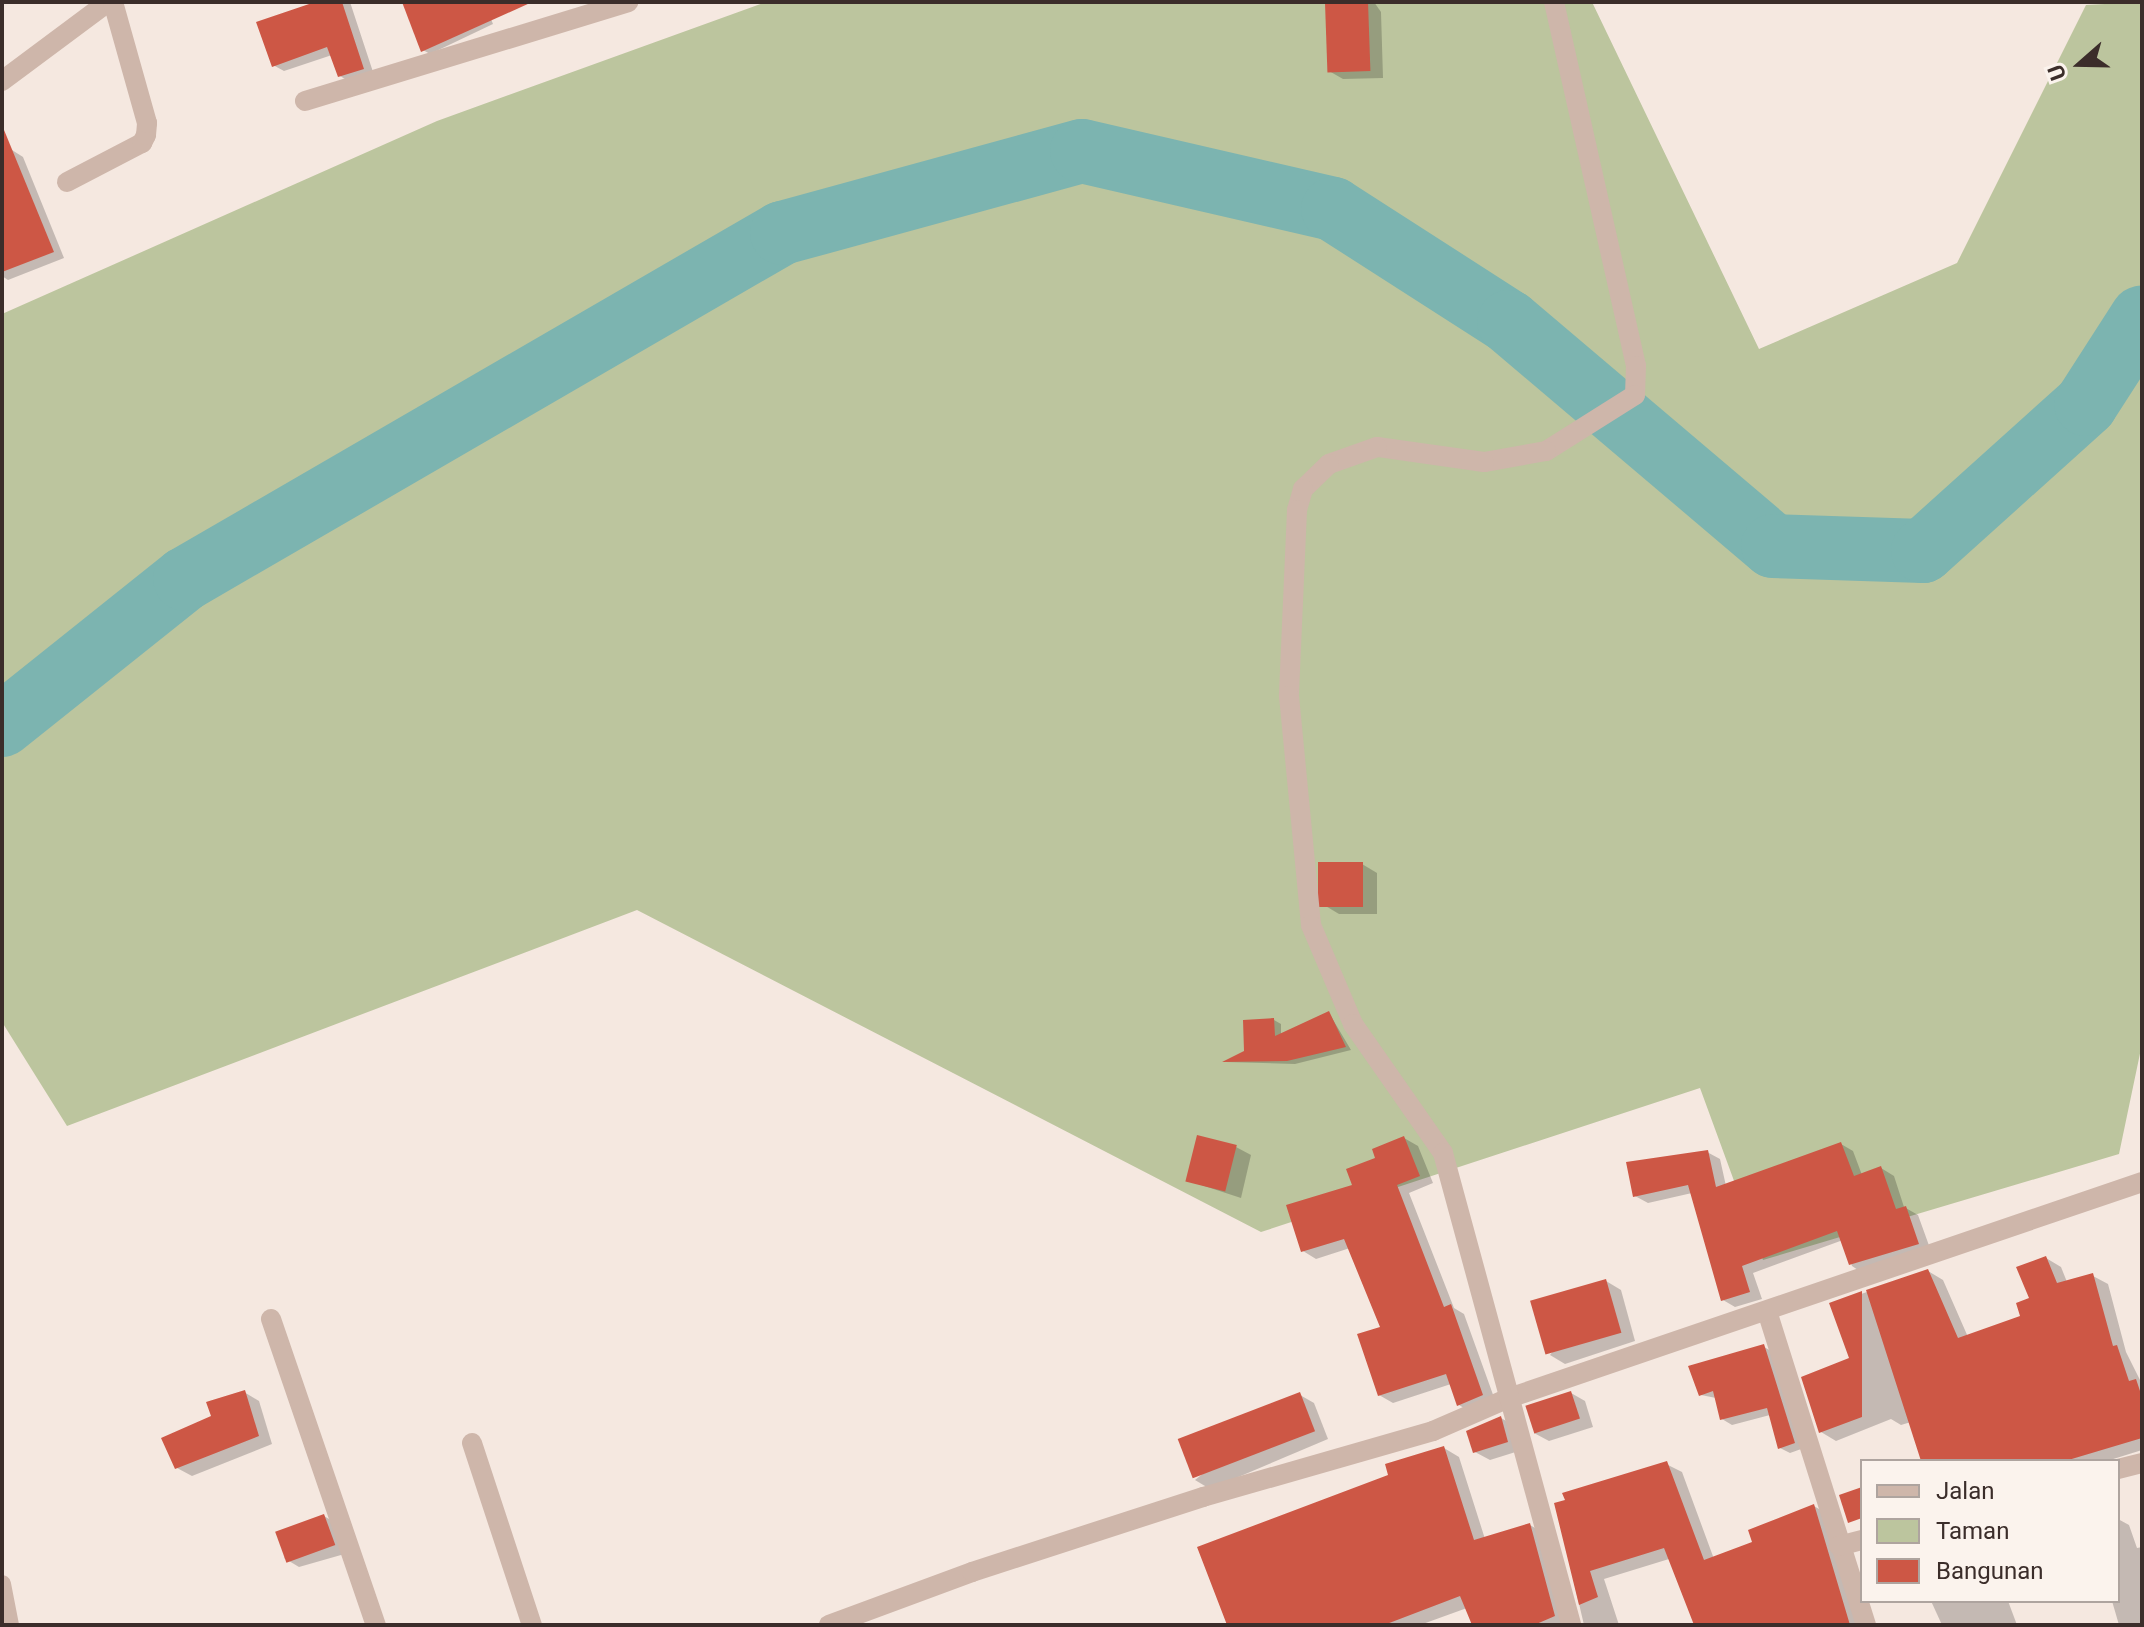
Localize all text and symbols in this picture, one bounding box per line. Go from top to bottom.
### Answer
north arrow [2040,24,2120,104]
text: U [2043,61,2071,83]
legend [1860,1459,2120,1603]
text: Jalan [1936,1477,1994,1505]
text: Taman [1936,1517,2009,1545]
text: Bangunan [1936,1557,2044,1585]

